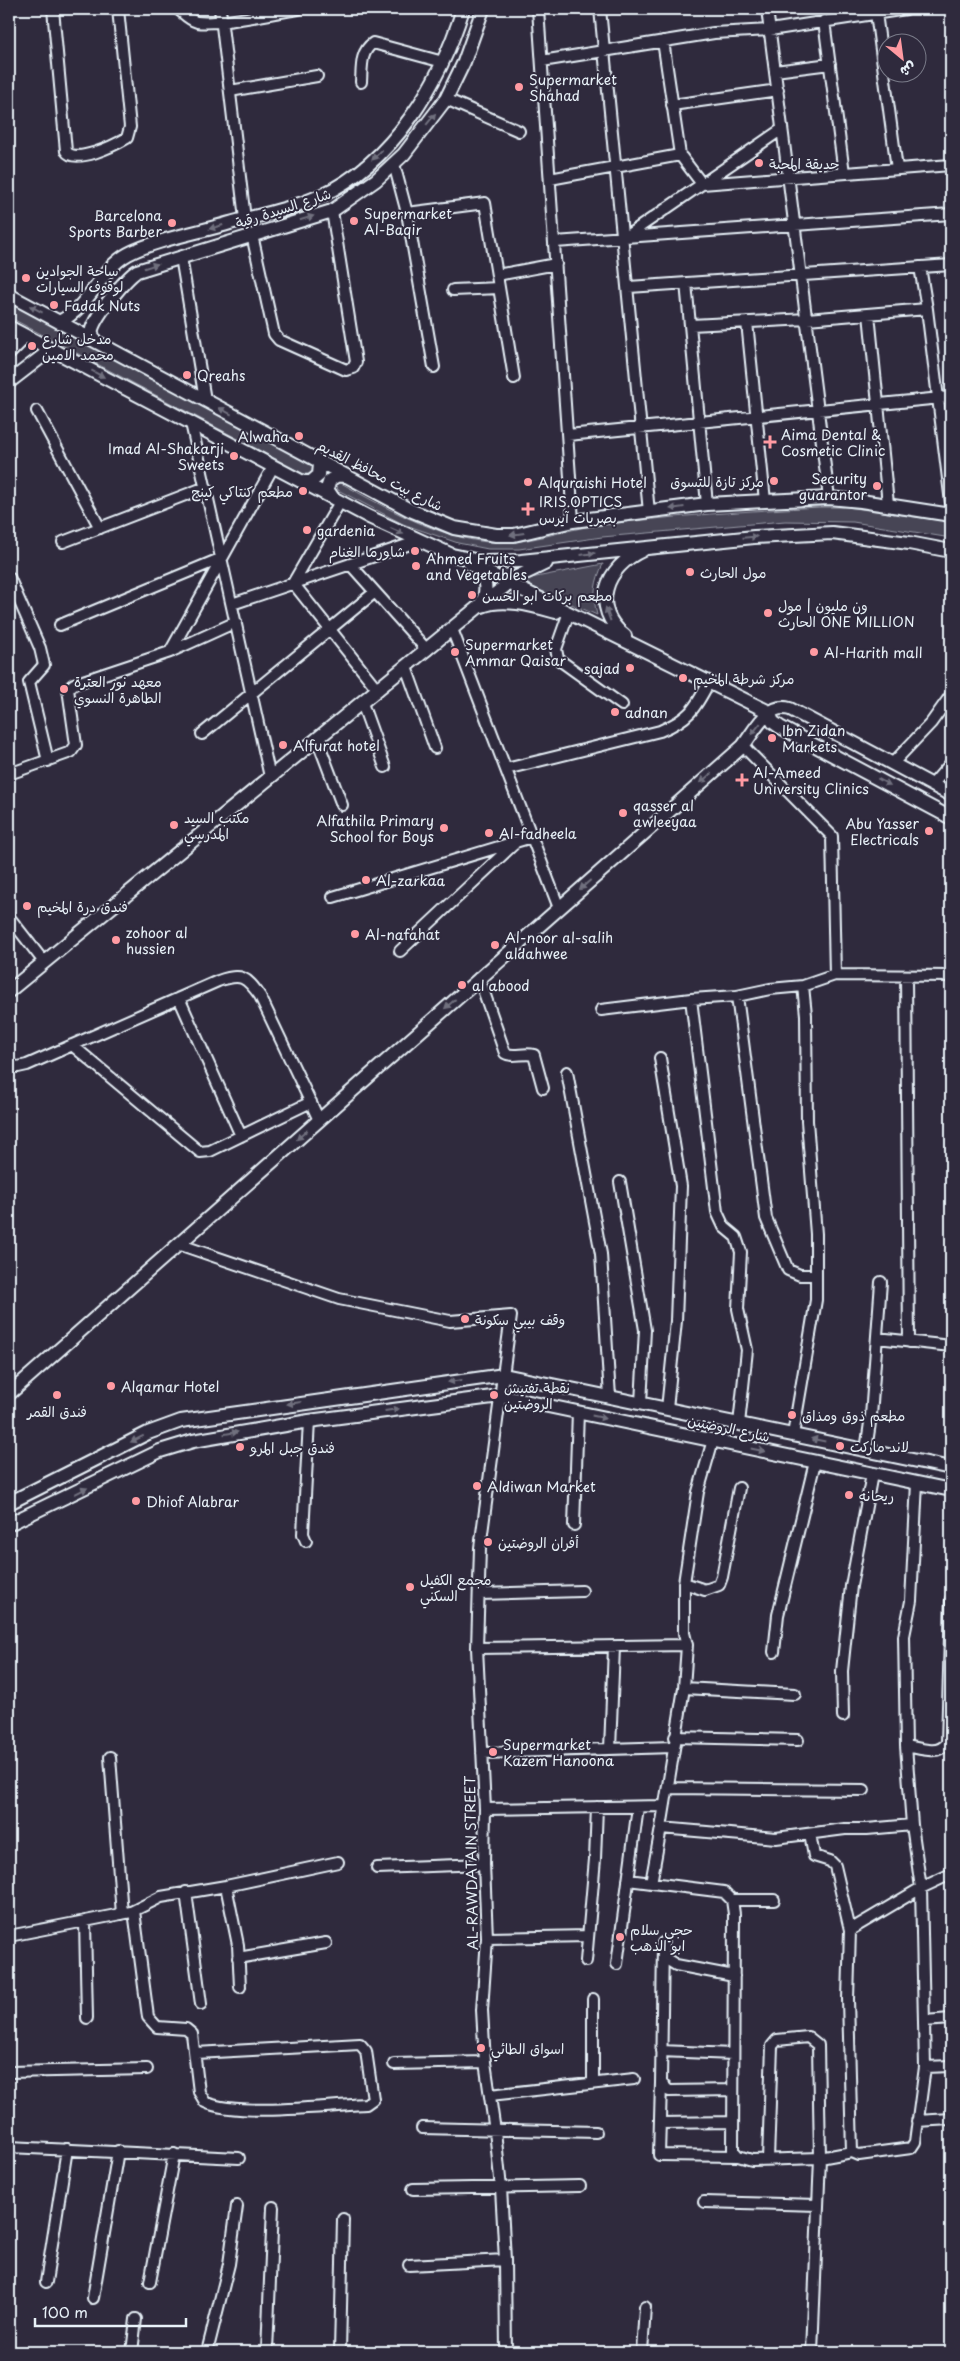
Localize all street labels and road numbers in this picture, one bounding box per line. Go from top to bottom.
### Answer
street label: شارع السيدة رقية [232,183,334,233]
street label: شارع بيت محافظ القديم [313,434,446,517]
street label: شارع الروضتين [686,1409,772,1447]
street label: AL-RAWDATAIN STREET [459,1775,483,1950]

